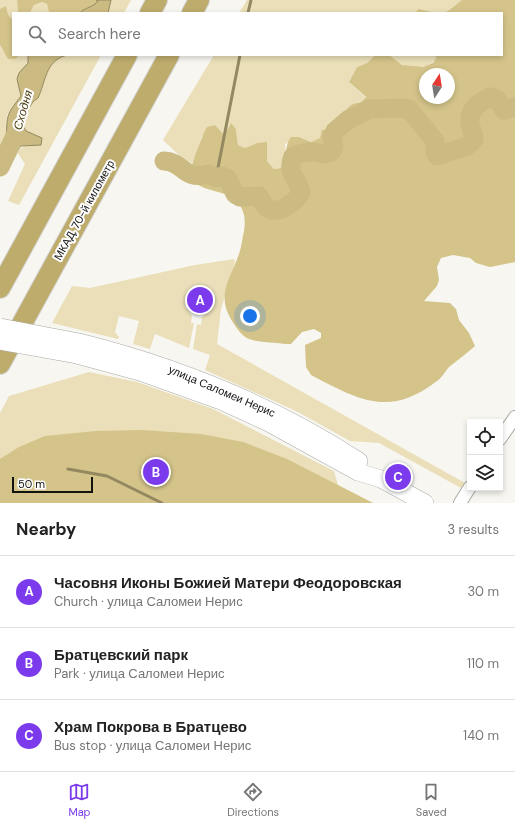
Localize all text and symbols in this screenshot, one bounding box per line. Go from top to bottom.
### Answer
search box [12,12,503,56]
icon: search [26,23,48,45]
text: Search here [58,24,141,44]
north arrow [419,68,455,104]
water label: Сходня [10,88,36,132]
street label: МКАД, 70-й километр [51,158,117,262]
pin: A [187,285,213,315]
your location [240,306,260,326]
street label: улица Саломеи Нерис [167,362,278,420]
map controls [467,419,503,491]
button: locate [467,419,503,455]
button: layers [467,455,503,491]
pin: B [143,457,169,487]
pin: C [385,462,411,492]
scale bar [12,475,93,494]
text: 50 m [18,477,45,491]
text: Nearby [16,518,76,540]
text: 3 results [447,521,499,538]
text: Часовня Иконы Божией Матери Феодоровская [54,573,402,593]
text: A [24,583,34,600]
text: 30 m [467,583,499,600]
text: Church · улица Саломеи Нерис [54,593,243,610]
text: Братцевский парк [54,645,188,665]
text: B [25,655,33,672]
text: 110 m [467,655,499,672]
text: Park · улица Саломеи Нерис [54,665,225,682]
text: Храм Покрова в Братцево [54,717,247,737]
text: C [24,727,34,744]
text: 140 m [463,727,499,744]
text: Bus stop · улица Саломеи Нерис [54,737,251,754]
tab: Map [68,781,91,819]
tab: Directions [227,781,279,819]
tab: Saved [416,781,447,819]

